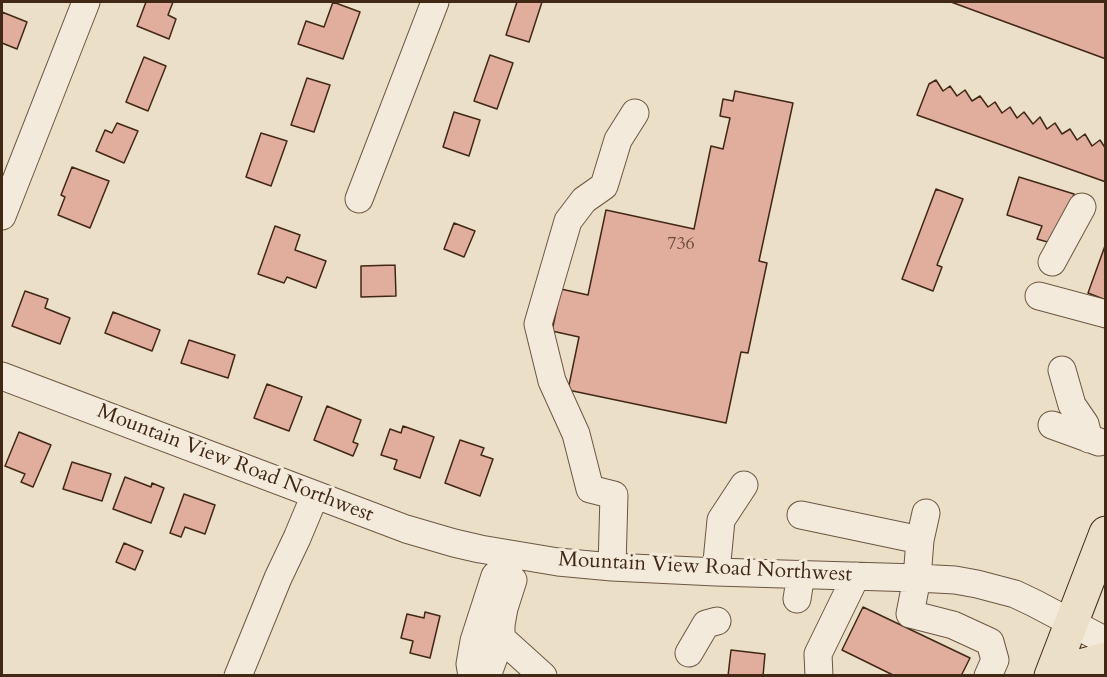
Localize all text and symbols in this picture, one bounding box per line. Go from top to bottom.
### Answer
house number: 736 [667,234,695,256]
street label: Mountain View Road Northwest [93,400,377,528]
street label: Mountain View Road Northwest [558,548,852,588]

